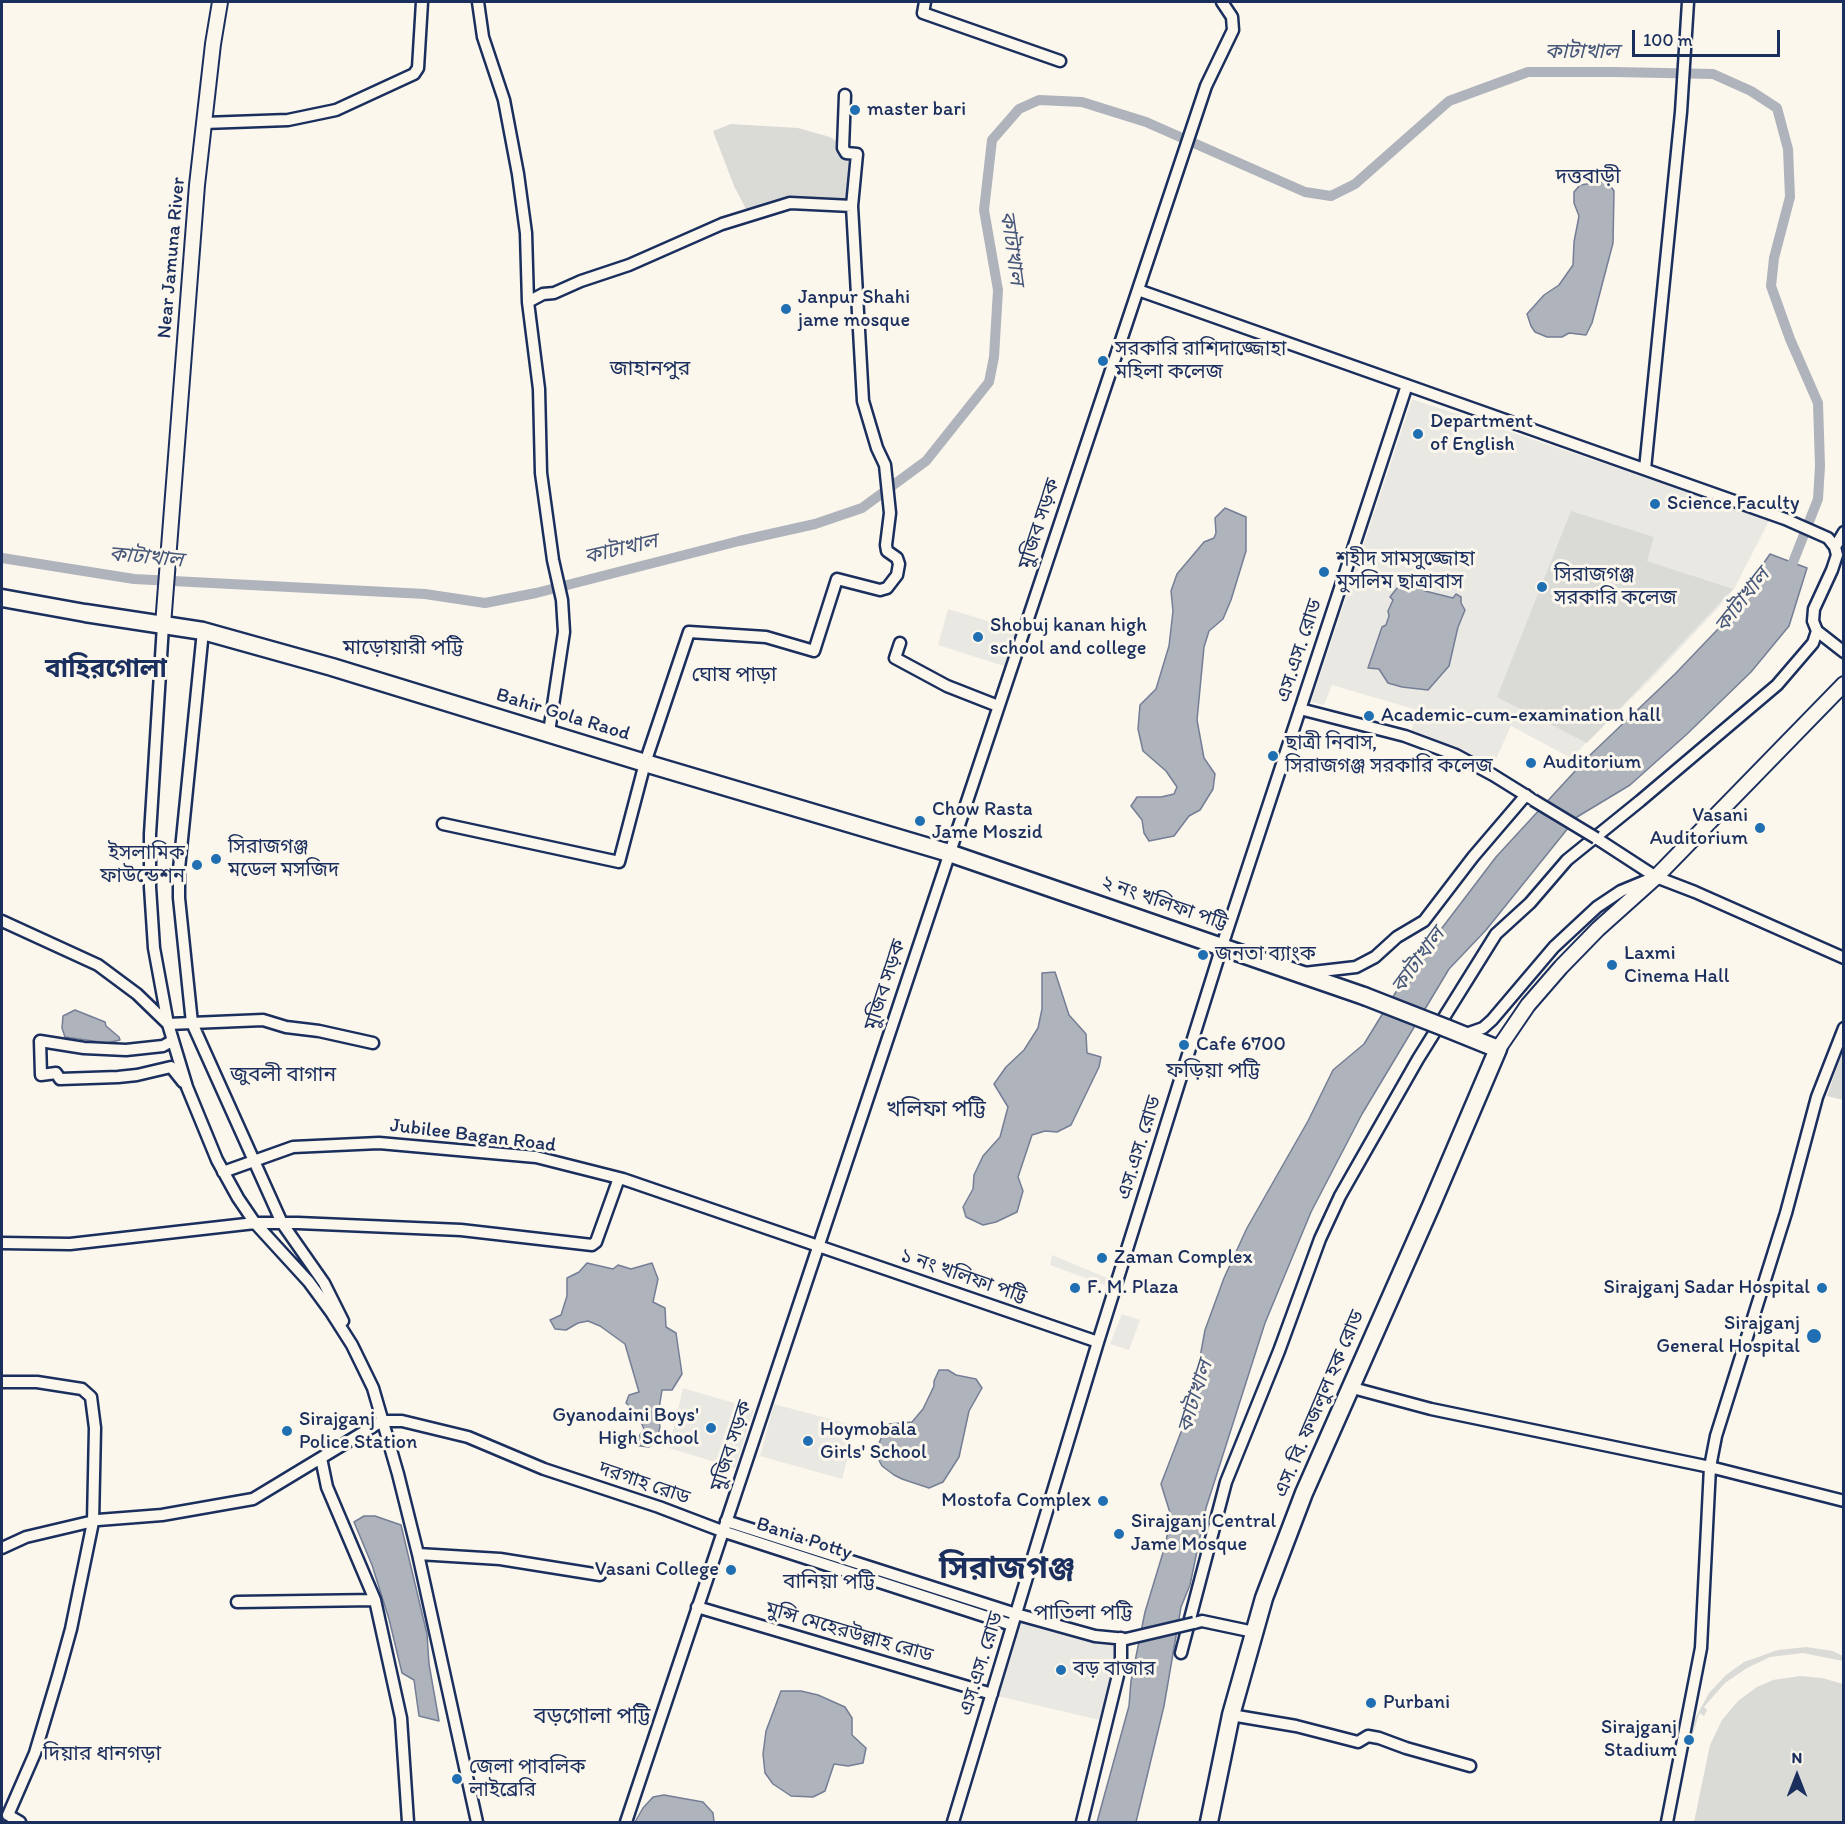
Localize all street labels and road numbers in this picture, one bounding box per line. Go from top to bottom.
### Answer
street label: Near Jamuna River [153,176,191,340]
street label: মুজিব সড়ক [1014,476,1066,572]
street label: এস.এস. রোড [1272,596,1328,706]
street label: Bahir Gola Raod [493,683,633,747]
street label: ২ নং খলিফা পট্টি [1098,871,1230,937]
street label: মুজিব সড়ক [860,937,912,1033]
street label: এস.এস. রোড [1113,1093,1167,1203]
street label: Jubilee Bagan Road [389,1114,557,1158]
street label: ১ নং খলিফা পট্টি [897,1244,1029,1310]
street label: এস. বি. ফজলুল হক রোড [1270,1307,1370,1501]
street label: মুজিব সড়ক [706,1398,758,1494]
street label: দরগাহ রোড [595,1457,693,1511]
street label: Bania Potty [753,1512,855,1566]
street label: মুন্সি মেহেরউল্লাহ রোড [763,1598,935,1668]
street label: এস.এস. রোড [955,1609,1009,1719]

